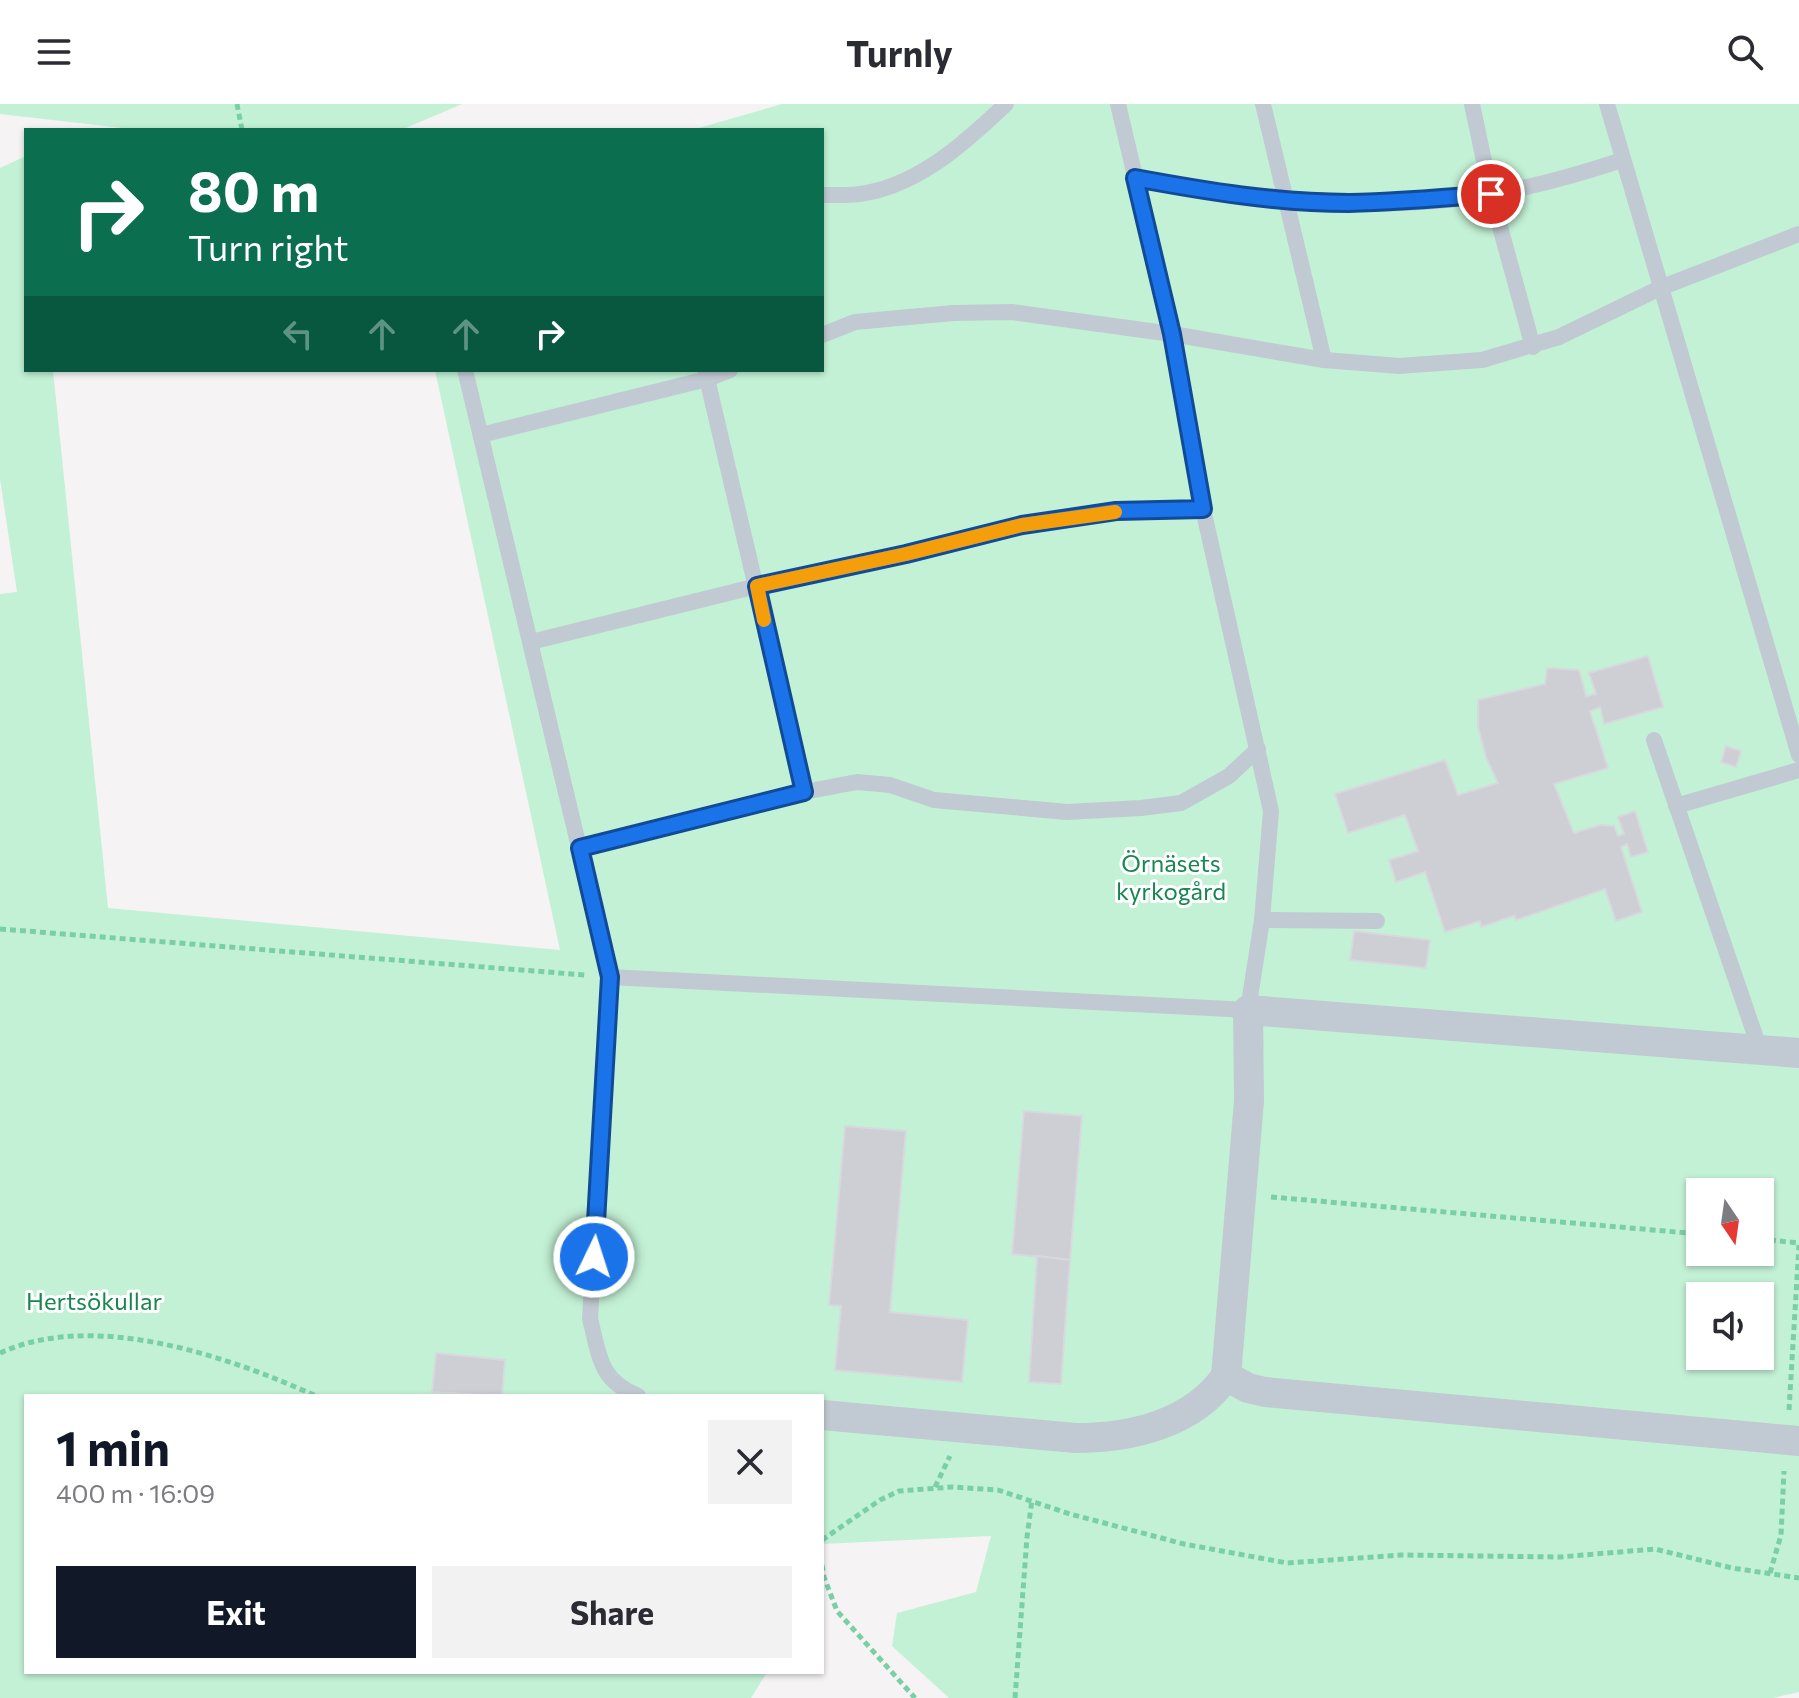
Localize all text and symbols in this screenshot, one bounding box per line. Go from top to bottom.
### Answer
icon: menu [32,30,76,74]
text: Turnly [846,30,953,74]
icon: search [1723,30,1767,74]
text: 80 m [188,155,319,224]
icon: right [56,160,160,264]
pin [1457,160,1525,228]
icon: arrive [1469,172,1513,216]
text: Turn right [188,224,349,268]
icon: left [276,312,320,356]
icon: ahead [360,312,404,356]
icon: ahead [444,312,488,356]
icon: right [528,312,572,356]
park label: Örnäsets kyrkogård [1116,848,1226,905]
north arrow [1686,1178,1774,1266]
map controls [1686,1178,1774,1370]
position arrow [552,1215,636,1299]
button: sound [1686,1282,1774,1370]
park label: Hertsökullar [26,1286,162,1315]
text: 1 min [56,1417,170,1476]
button: close [708,1420,792,1504]
text: 400 m · 16:09 [56,1477,215,1508]
button: Exit [56,1566,416,1658]
button: Share [432,1566,792,1658]

